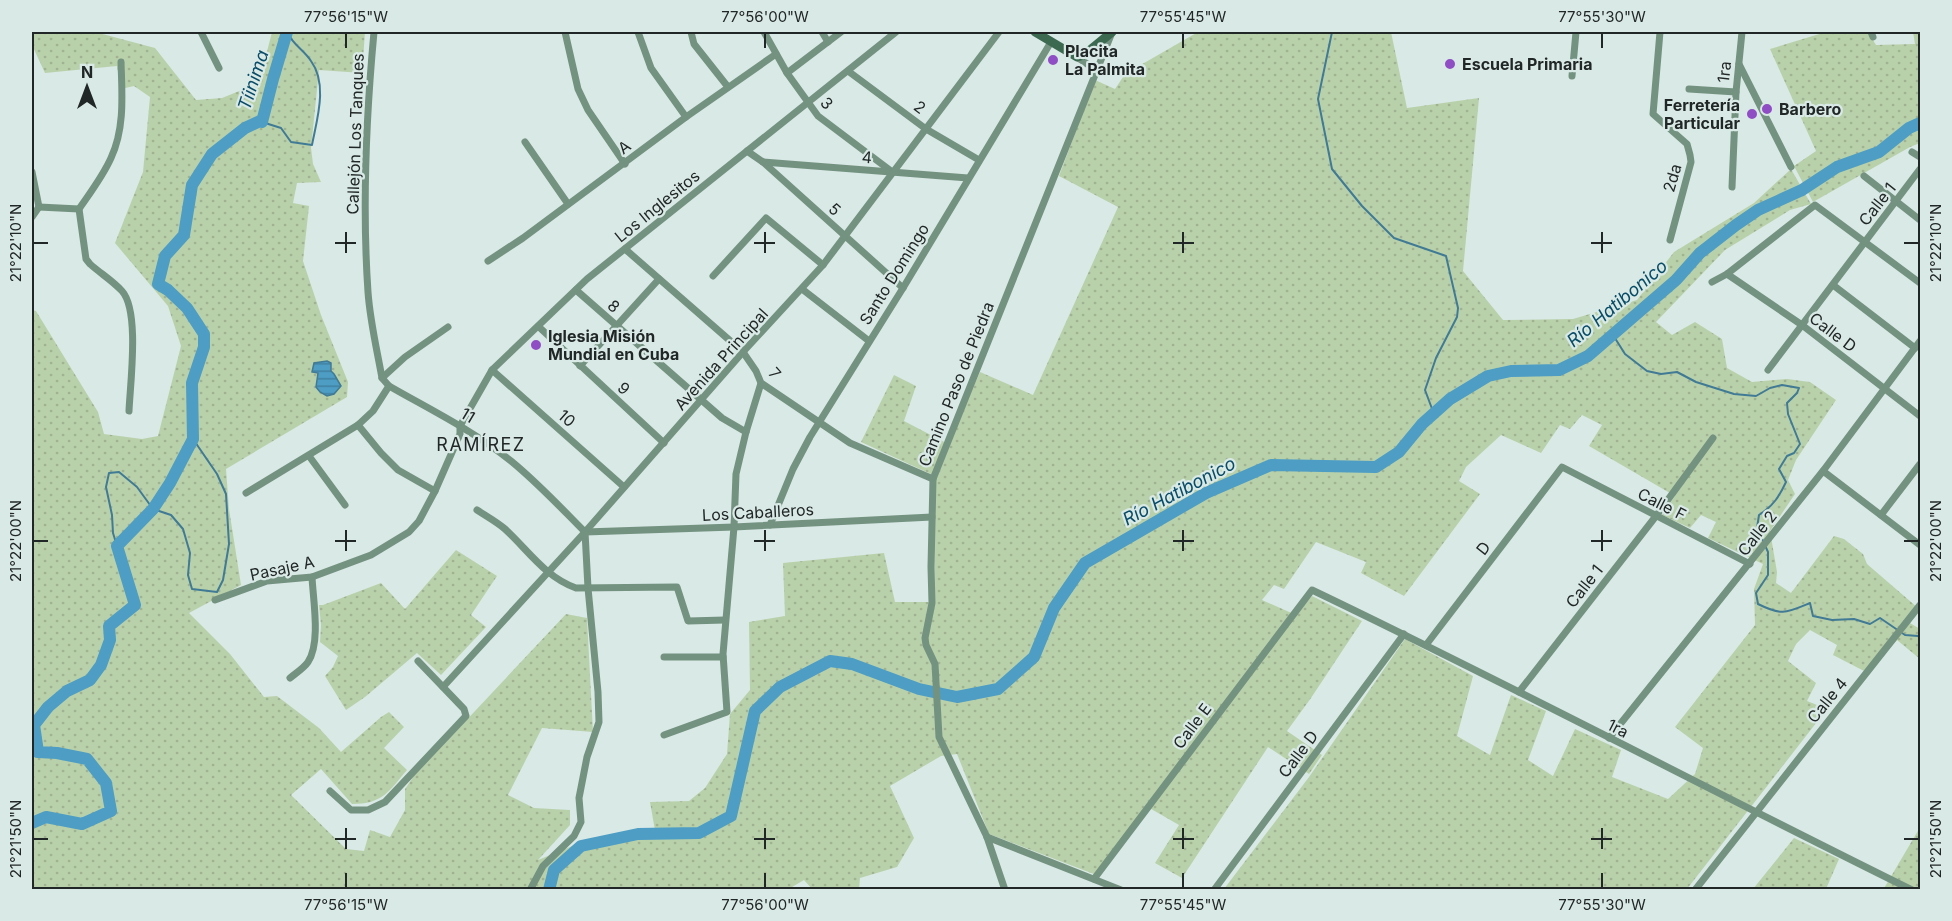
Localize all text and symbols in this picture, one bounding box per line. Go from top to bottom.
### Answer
text: 77°56'15"W [304,7,388,26]
text: 77°56'00"W [721,7,809,26]
text: 77°55'45"W [1140,7,1226,26]
text: 77°55'30"W [1558,7,1646,26]
place label: Placita La Palmita [1065,41,1145,79]
water label: Tíinima [233,47,273,113]
street label: Callejón Los Tanques [342,53,368,215]
marker: Placita La Palmita [1046,53,1060,67]
place label: Escuela Primaria [1462,54,1592,74]
north arrow [57,57,117,117]
marker: Escuela Primaria [1443,57,1457,71]
street label: 1ra [1713,60,1735,84]
text: N [81,62,93,82]
street label: 3 [816,93,838,113]
place label: Ferretería Particular [1664,95,1740,133]
street label: 2 [910,96,930,118]
place label: Barbero [1779,99,1841,119]
marker: Barbero [1760,102,1774,116]
marker: Ferretería Particular [1745,107,1759,121]
street label: A [614,136,634,158]
street label: 4 [861,147,873,167]
street label: 2da [1658,162,1686,194]
street label: Los Inglesitos [610,166,704,246]
street label: Calle 1 [1854,179,1900,229]
street label: 5 [825,198,845,220]
text: 21°22'10"N [6,204,25,282]
text: 21°22'10"N [1926,204,1945,282]
street label: Santo Domingo [855,220,933,328]
water label: Río Hatibonico [1563,255,1671,351]
street label: 8 [604,295,624,317]
street label: Camino Paso de Piedra [914,299,998,469]
street label: Avenida Principal [670,304,772,414]
street label: Calle D [1805,308,1861,356]
place label: Iglesia Misión Mundial en Cuba [548,326,679,364]
marker: Iglesia Misión Mundial en Cuba [529,338,543,352]
street label: 7 [765,363,785,383]
street label: 9 [614,377,634,399]
street label: 11 [457,403,479,427]
street label: 10 [554,405,580,431]
district label: RAMÍREZ [436,433,526,455]
water label: Río Hatibonico [1119,453,1239,529]
street label: Calle F [1634,483,1690,525]
street label: Los Caballeros [702,499,814,525]
text: 21°22'00"N [6,500,25,582]
text: 21°22'00"N [1926,500,1945,582]
street label: Calle 2 [1733,506,1781,560]
street label: D [1472,537,1494,559]
street label: Pasaje A [248,551,316,585]
street label: Calle 1 [1561,561,1607,611]
street label: Calle 4 [1803,673,1851,727]
street label: Calle E [1168,699,1216,753]
street label: 1ra [1604,714,1632,742]
street label: Calle D [1274,726,1322,782]
text: 21°21'50"N [6,800,25,878]
text: 21°21'50"N [1926,800,1945,878]
text: 77°56'15"W [304,895,388,914]
text: 77°56'00"W [721,895,809,914]
text: 77°55'45"W [1140,895,1226,914]
text: 77°55'30"W [1558,895,1646,914]

